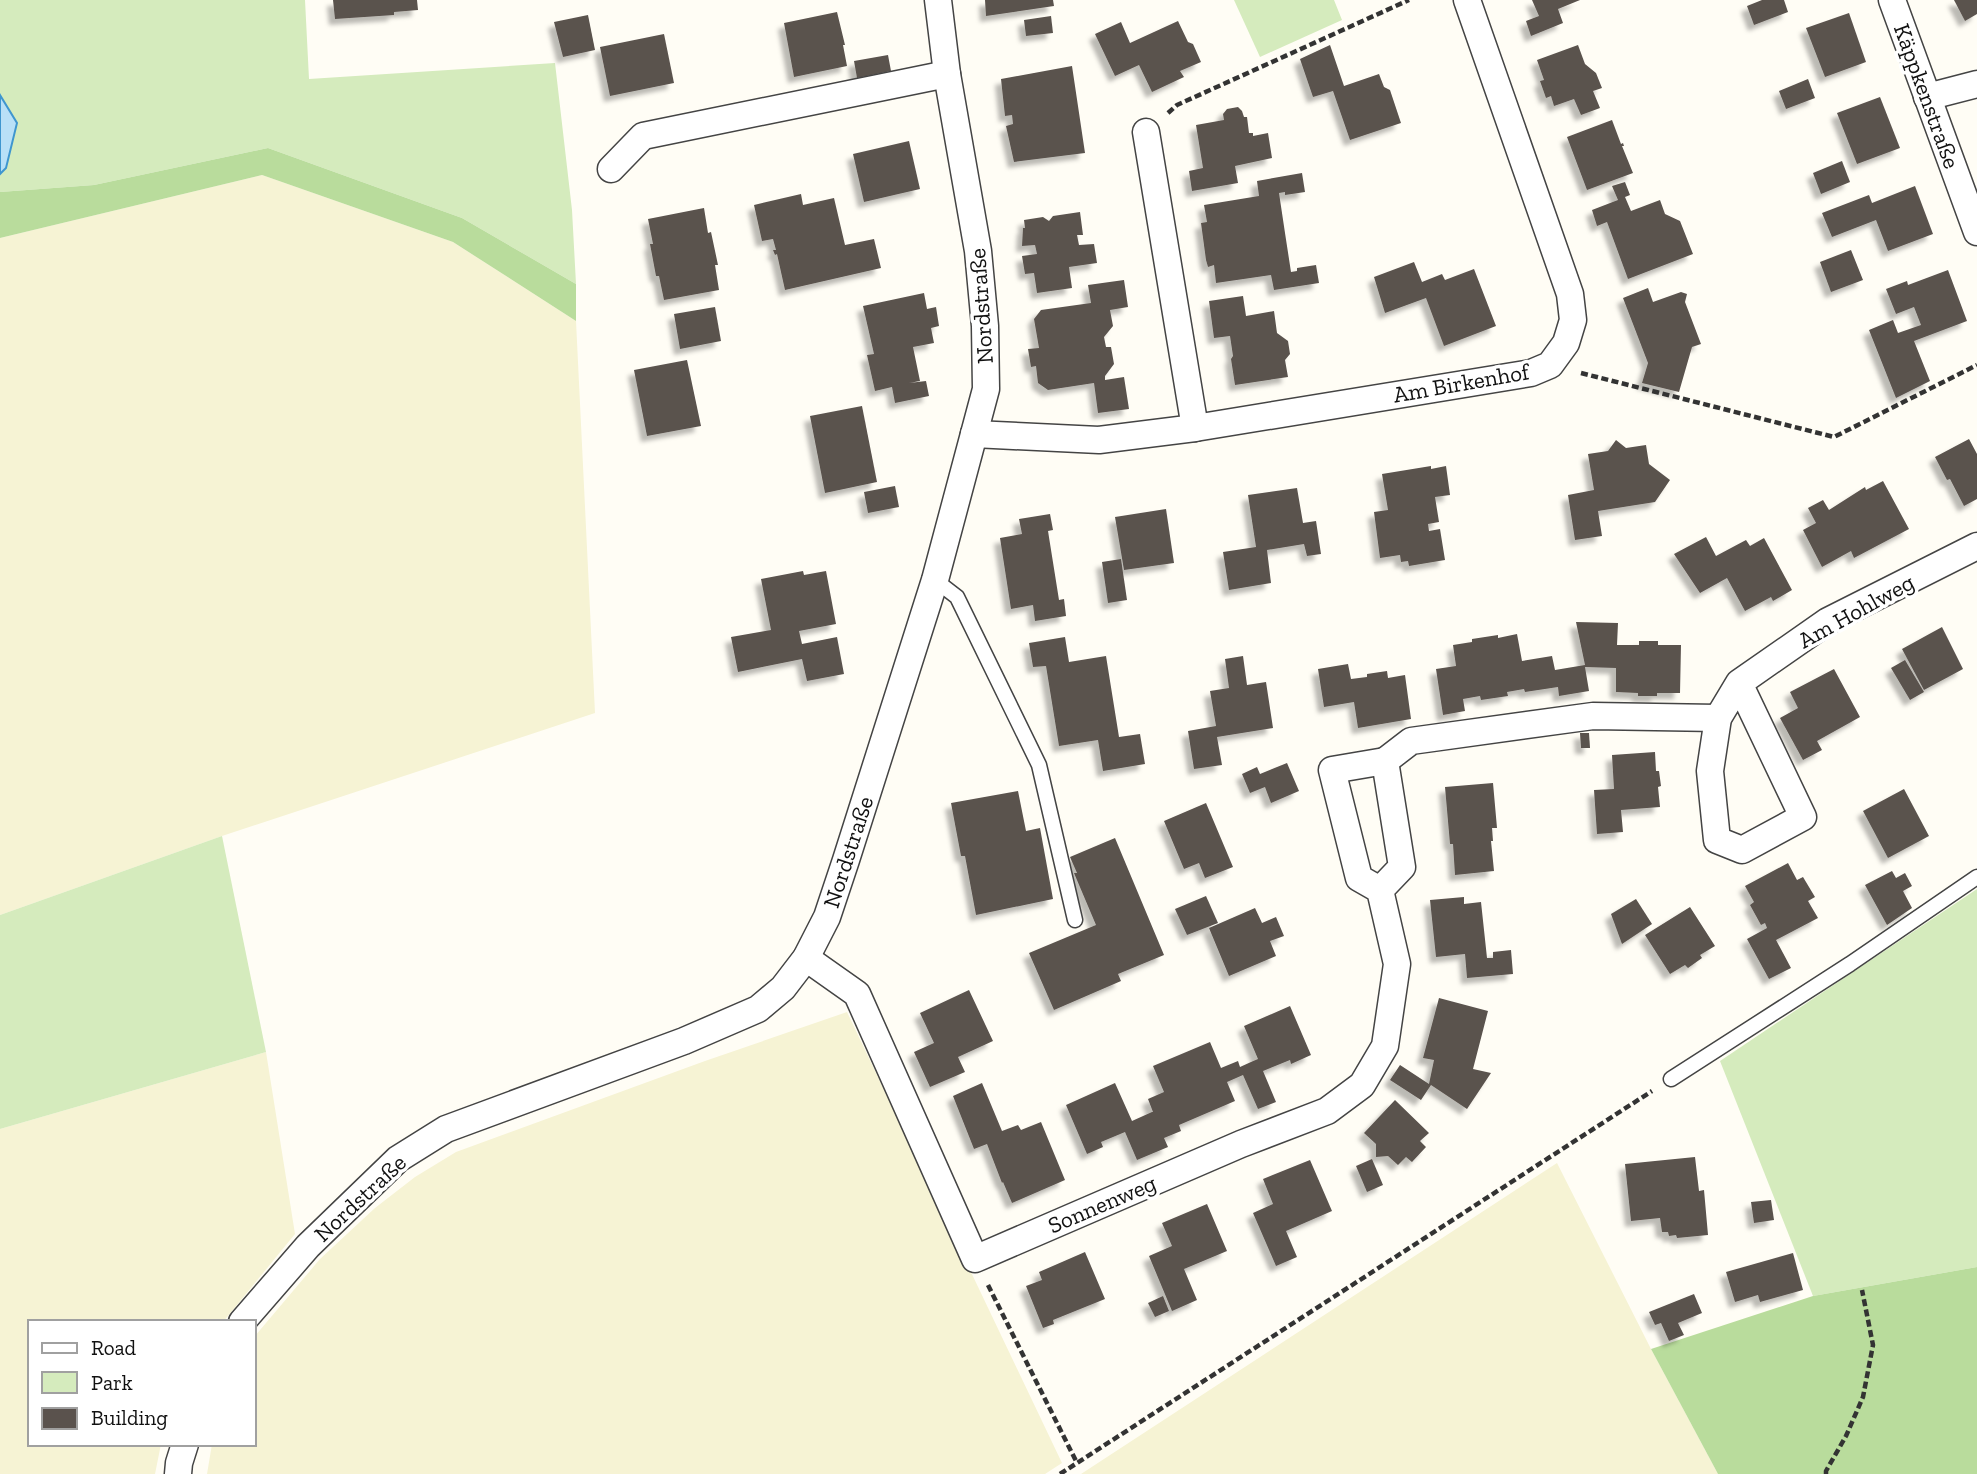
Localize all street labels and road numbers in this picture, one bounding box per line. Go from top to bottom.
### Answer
street label: Käppkenstraße [1888,20,1966,172]
street label: Nordstraße [963,247,999,365]
street label: Am Birkenhof [1391,357,1533,409]
street label: Am Hohlweg [1793,568,1919,654]
street label: Nordstraße [817,793,879,911]
street label: Nordstraße [308,1148,412,1248]
street label: Sonnenweg [1044,1169,1161,1239]

